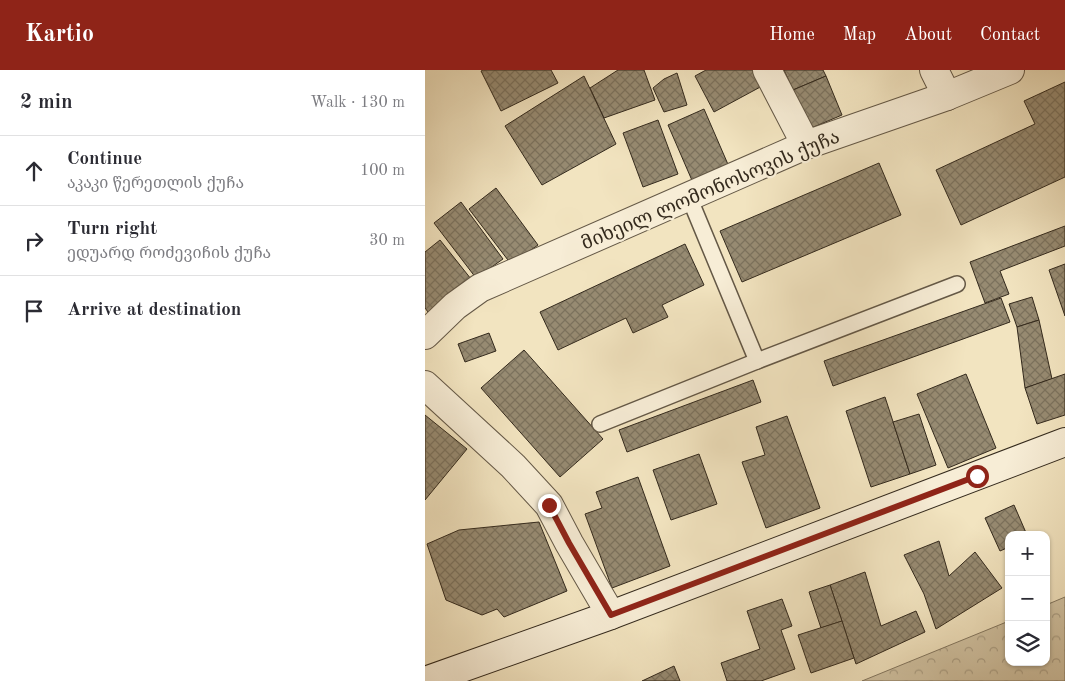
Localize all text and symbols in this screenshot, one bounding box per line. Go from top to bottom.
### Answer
text: Kartio [25,23,94,47]
text: Home [769,26,815,44]
text: Map [843,26,876,44]
text: About [904,26,952,44]
text: Contact [980,26,1040,44]
text: 2 min [20,92,73,113]
text: Walk · 130 m [310,95,405,111]
street label: მიხეილ ლომონოსოვის ქუჩა [578,126,843,254]
text: Continue [67,150,142,169]
icon: ahead [20,157,48,185]
text: 100 m [360,163,405,179]
text: აკაკი წერეთლის ქუჩა [67,176,244,192]
text: Turn right [67,220,157,239]
icon: right [20,227,48,255]
text: 30 m [369,233,405,249]
text: ედუარდ როძევიჩის ქუჩა [67,246,271,262]
icon: arrive [20,297,48,325]
text: Arrive at destination [67,301,241,320]
route start [966,465,989,488]
route end [538,494,561,517]
map controls [1005,531,1050,666]
button: + [1005,531,1050,576]
button: − [1005,576,1050,621]
button: layers [1005,621,1050,666]

